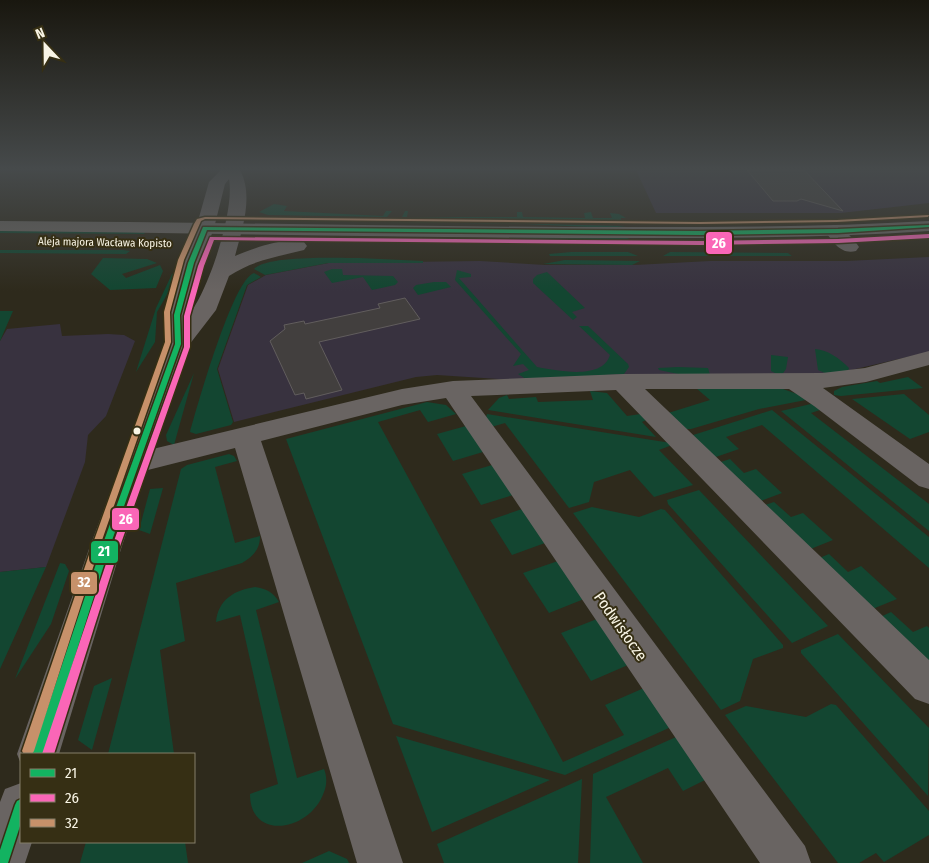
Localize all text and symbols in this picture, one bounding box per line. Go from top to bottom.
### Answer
north arrow [20,20,70,70]
text: N [33,24,47,43]
line badge: 26 [705,231,733,255]
street label: Aleja majora Wacława Kopisto [38,235,172,250]
text: 26 [711,235,726,252]
unlabelled marker [132,426,142,436]
line badge: 26 [111,507,140,531]
text: 26 [118,511,133,528]
line badge: 21 [90,540,119,564]
text: 21 [97,543,110,560]
line badge: 32 [70,571,98,595]
text: 32 [77,574,91,591]
street label: Podwisłocze [590,588,651,665]
legend [20,753,195,843]
text: 21 [65,764,77,782]
text: 26 [65,789,79,807]
text: 32 [65,814,79,832]

